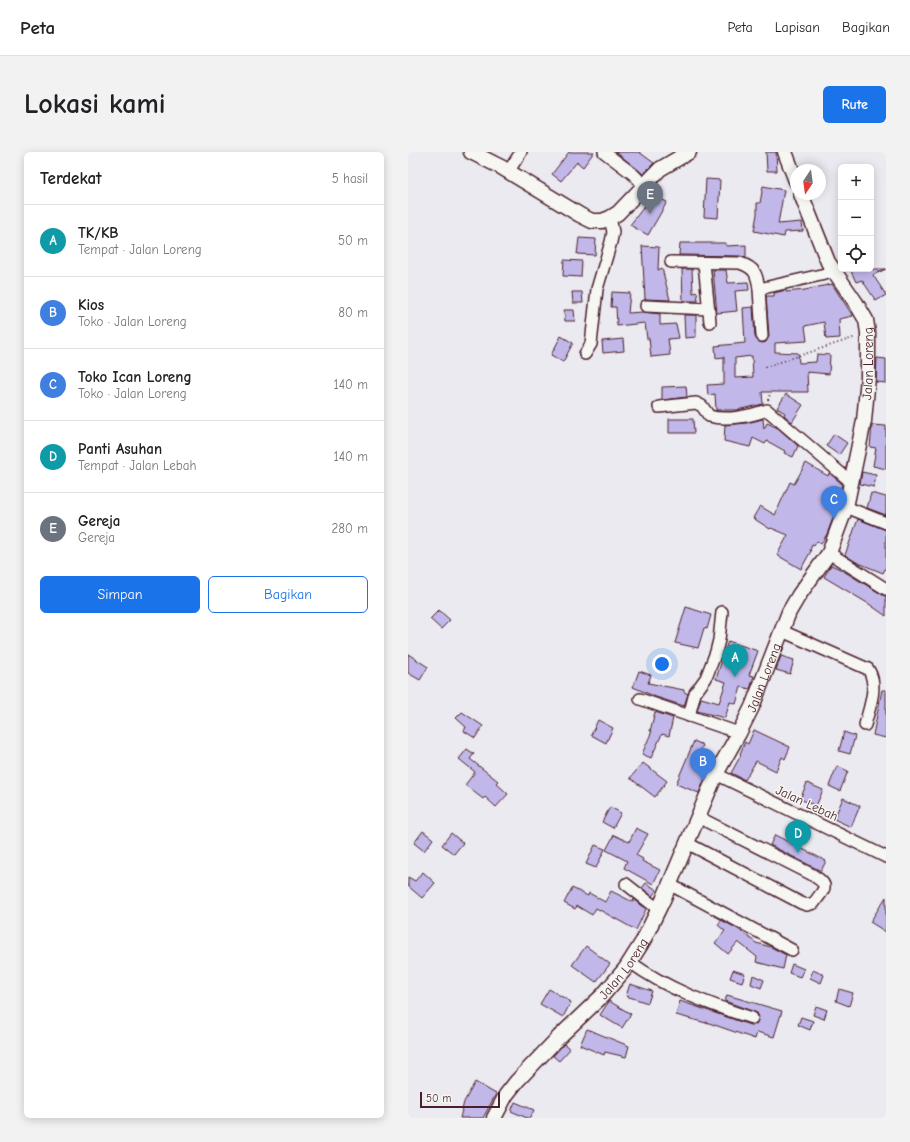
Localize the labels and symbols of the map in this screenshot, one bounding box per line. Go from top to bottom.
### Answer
north arrow [790,164,826,200]
pin: E [637,181,663,214]
street label: Jalan Loreng [858,326,876,400]
pin: C [821,486,847,519]
street label: Jalan Loreng [743,641,784,714]
pin: A [722,644,748,677]
your location [652,654,672,674]
pin: B [690,748,716,781]
street label: Jalan Lebah [773,782,841,824]
pin: D [785,820,811,853]
street label: Jalan Loreng [595,935,651,1002]
scale bar [420,1090,500,1109]

